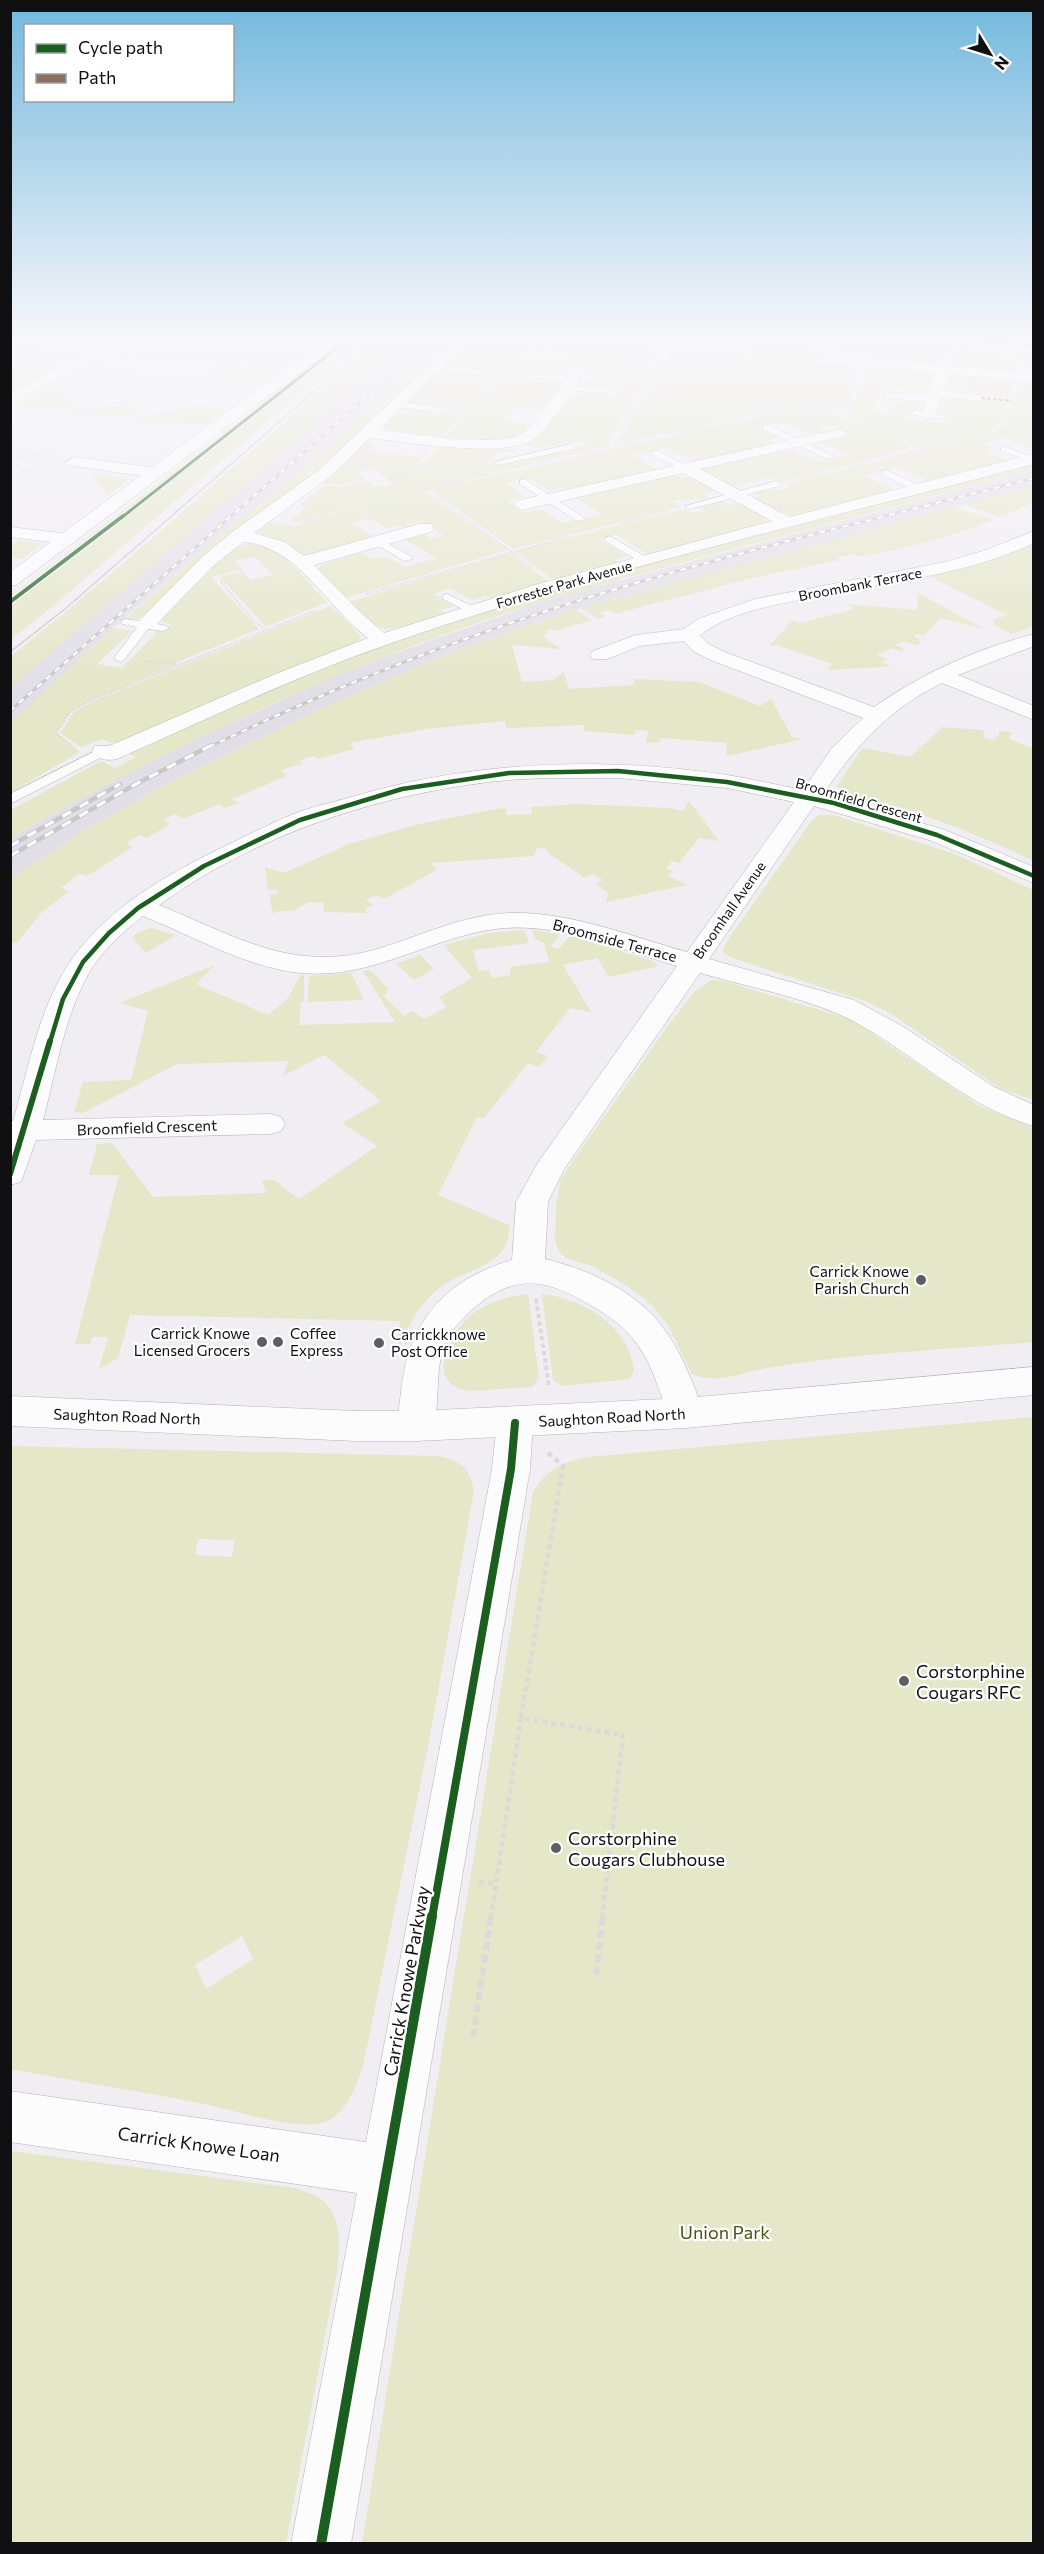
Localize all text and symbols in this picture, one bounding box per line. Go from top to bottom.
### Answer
legend [24,24,234,102]
north arrow [960,24,1020,84]
text: Cycle path [78,36,163,58]
text: N [991,53,1013,74]
text: Path [78,66,116,88]
street label: Forrester Park Avenue [494,556,634,612]
street label: Broombank Terrace [797,564,923,604]
street label: Broomfield Crescent [794,774,925,826]
street label: Broomhall Avenue [689,858,769,962]
street label: Broomside Terrace [551,915,679,965]
street label: Broomfield Crescent [77,1116,217,1138]
place label: Carrick Knowe Parish Church [810,1262,909,1297]
marker: Carrick Knowe Parish Church [914,1273,928,1287]
place label: Carrick Knowe Licensed Grocers [134,1324,250,1359]
place label: Coffee Express [290,1324,343,1359]
place label: Carrickknowe Post Office [391,1325,486,1360]
marker: Carrick Knowe Licensed Grocers [255,1335,269,1349]
marker: Coffee Express [271,1335,285,1349]
marker: Carrickknowe Post Office [372,1336,386,1350]
street label: Saughton Road North [53,1404,201,1428]
street label: Saughton Road North [538,1404,686,1430]
place label: Corstorphine Cougars RFC [916,1660,1025,1703]
marker: Corstorphine Cougars RFC [897,1674,911,1688]
place label: Corstorphine Cougars Clubhouse [568,1827,725,1870]
marker: Corstorphine Cougars Clubhouse [549,1841,563,1855]
street label: Carrick Knowe Parkway [378,1884,434,2078]
street label: Carrick Knowe Loan [117,2122,281,2166]
park label: Union Park [680,2221,770,2243]

